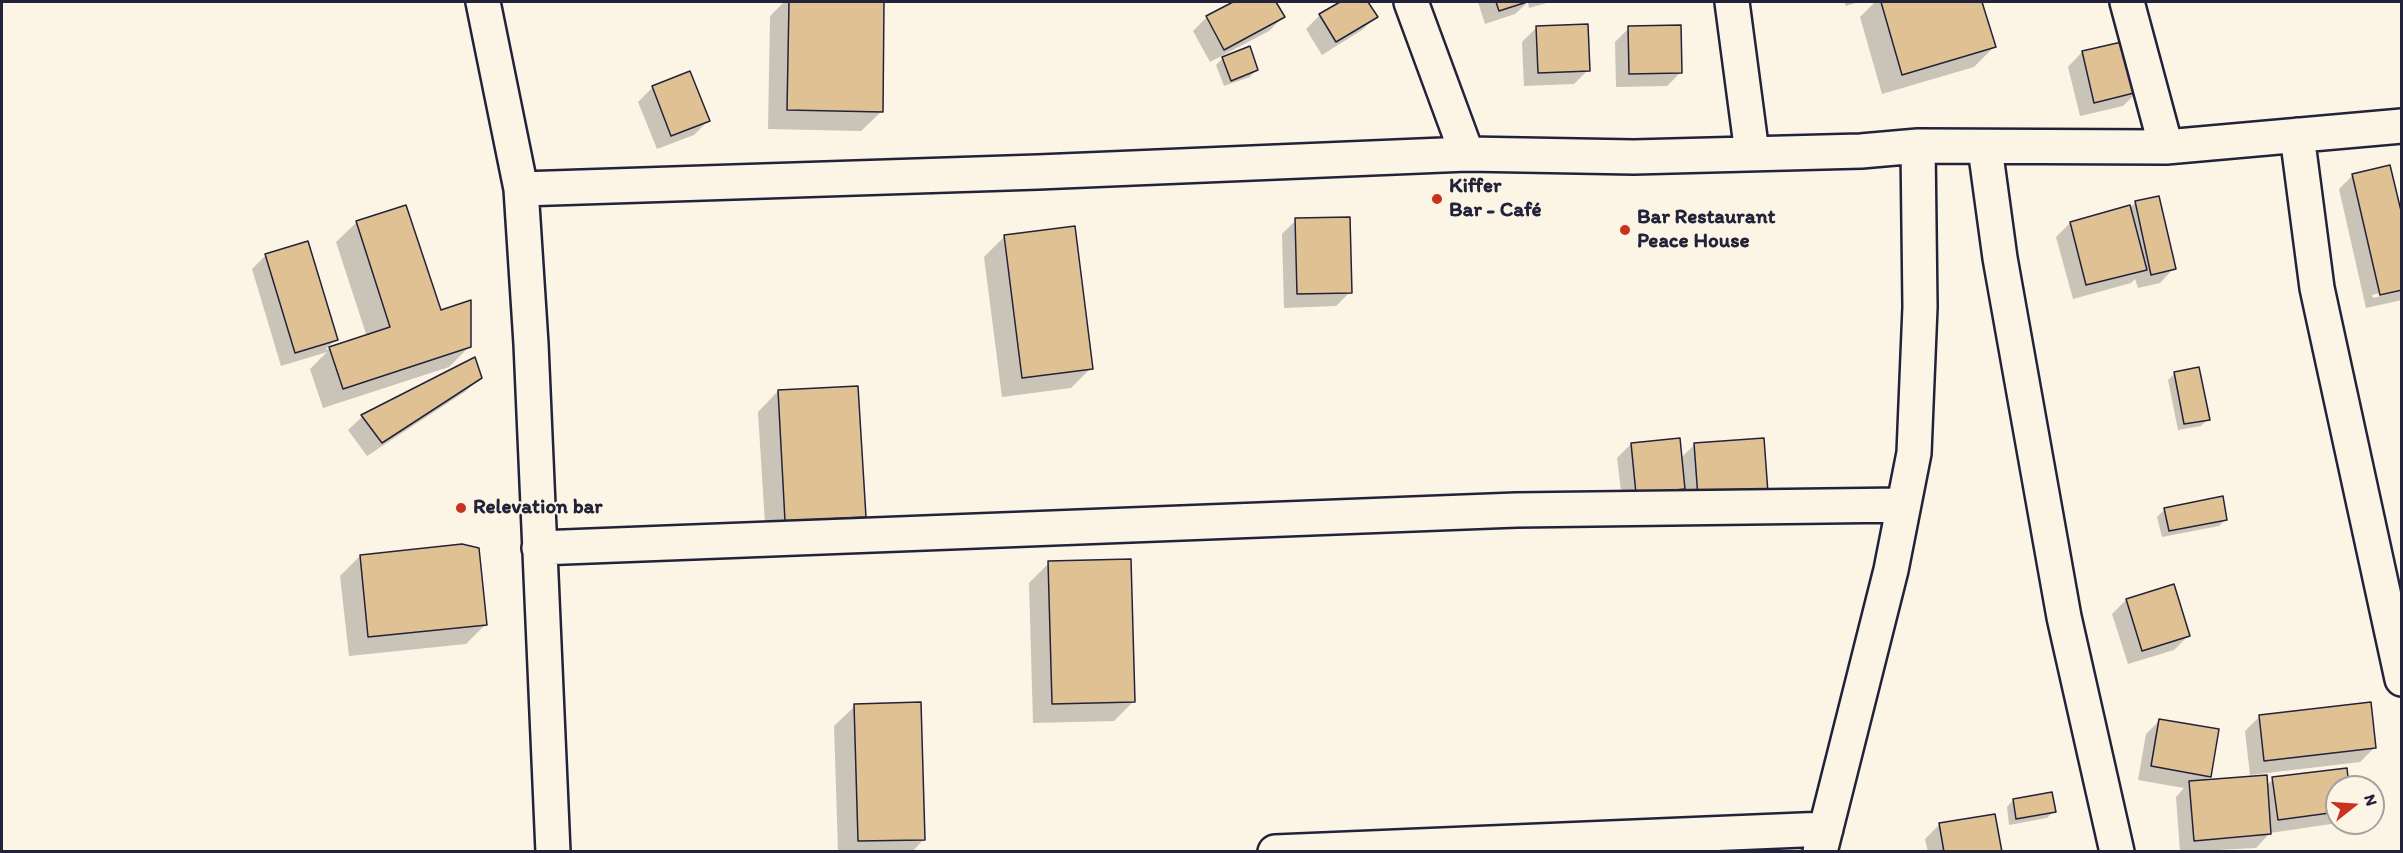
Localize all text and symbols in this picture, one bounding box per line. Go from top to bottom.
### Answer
place label: Kiffer Bar - Café [1449,174,1541,224]
marker: Kiffer Bar - Café [1430,192,1444,206]
place label: Bar Restaurant Peace House [1637,205,1775,255]
marker: Bar Restaurant Peace House [1618,223,1632,237]
place label: Relevation bar [473,495,602,521]
marker: Relevation bar [454,501,468,515]
north arrow [2325,775,2385,835]
text: N [2360,792,2381,808]

